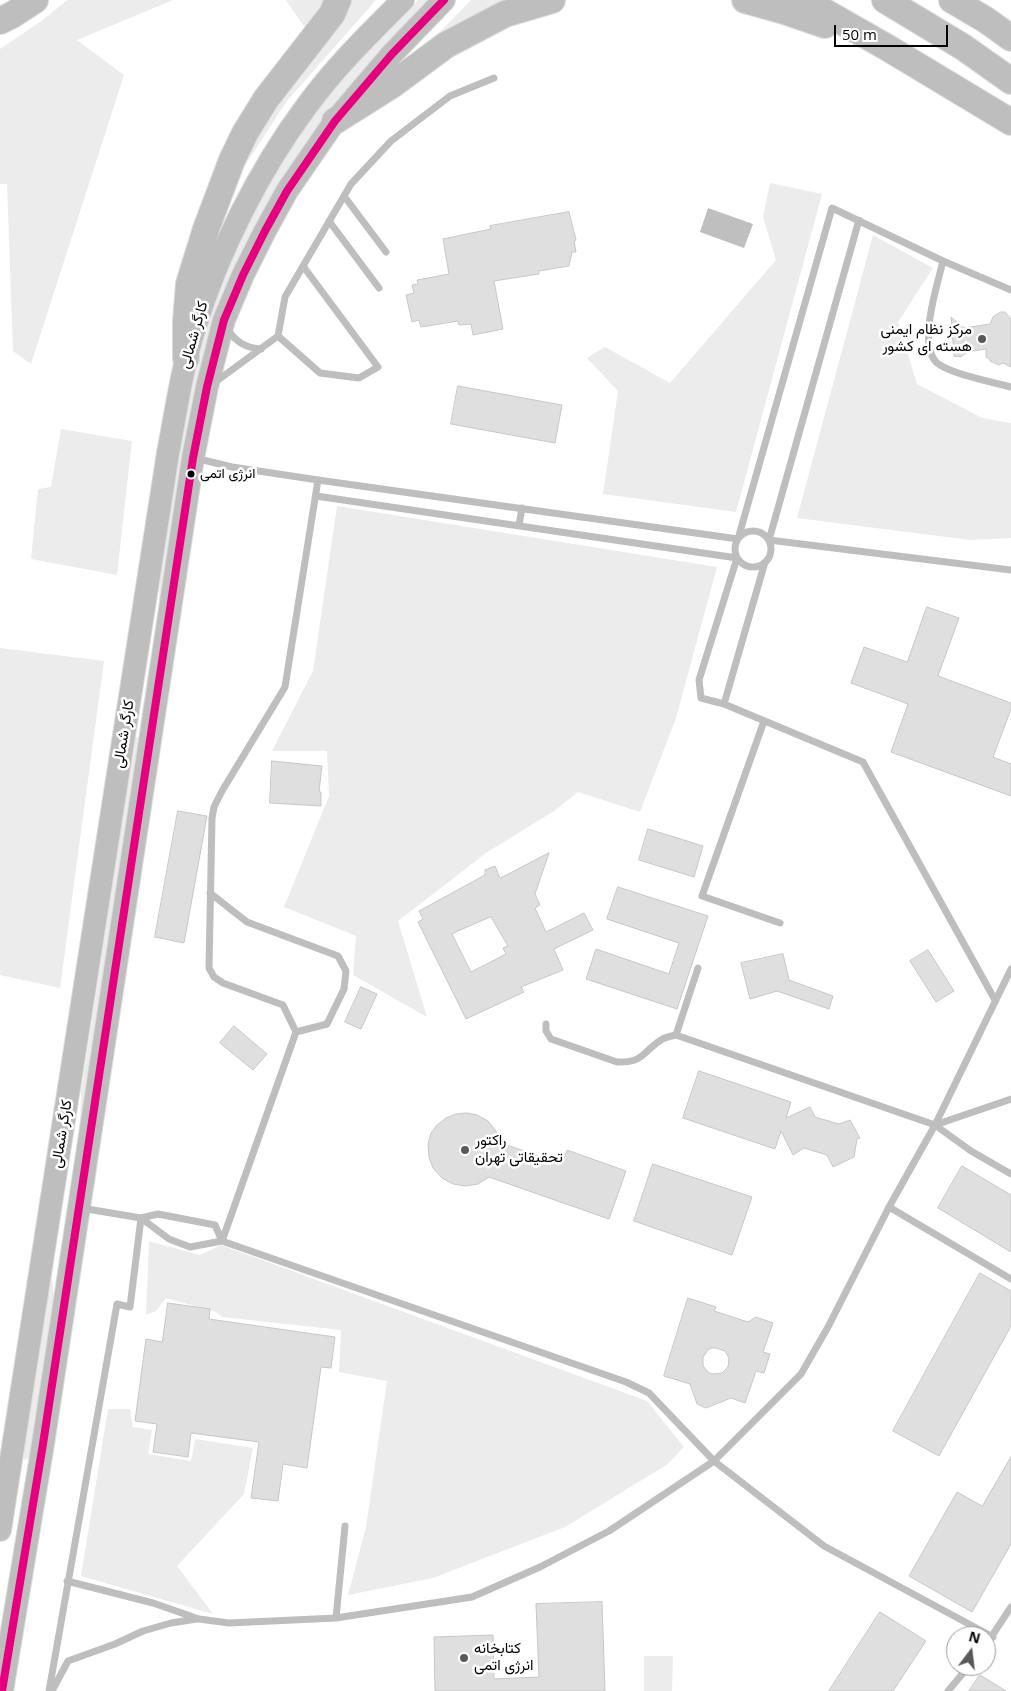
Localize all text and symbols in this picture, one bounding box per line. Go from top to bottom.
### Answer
scale bar [836,15,950,47]
text: 50 m [842,24,877,44]
street label: کارگر شمالی [176,299,212,371]
place label: مرکز نظام ایمنی هسته ای کشور [881,321,972,356]
marker: مرکز نظام ایمنی هسته ای کشور [976,333,988,345]
place label: انرژی اتمی [200,466,256,482]
marker: انرژی اتمی [186,469,196,479]
street label: کارگر شمالی [110,698,138,770]
street label: کارگر شمالی [48,1098,76,1170]
place label: راکتور تحقیقاتی تهران [475,1132,563,1167]
marker: راکتور تحقیقاتی تهران [459,1144,471,1156]
north arrow [946,1626,996,1676]
text: N [967,1626,983,1648]
place label: کتابخانه انرژی اتمی [474,1640,534,1675]
marker: کتابخانه انرژی اتمی [458,1652,470,1664]

